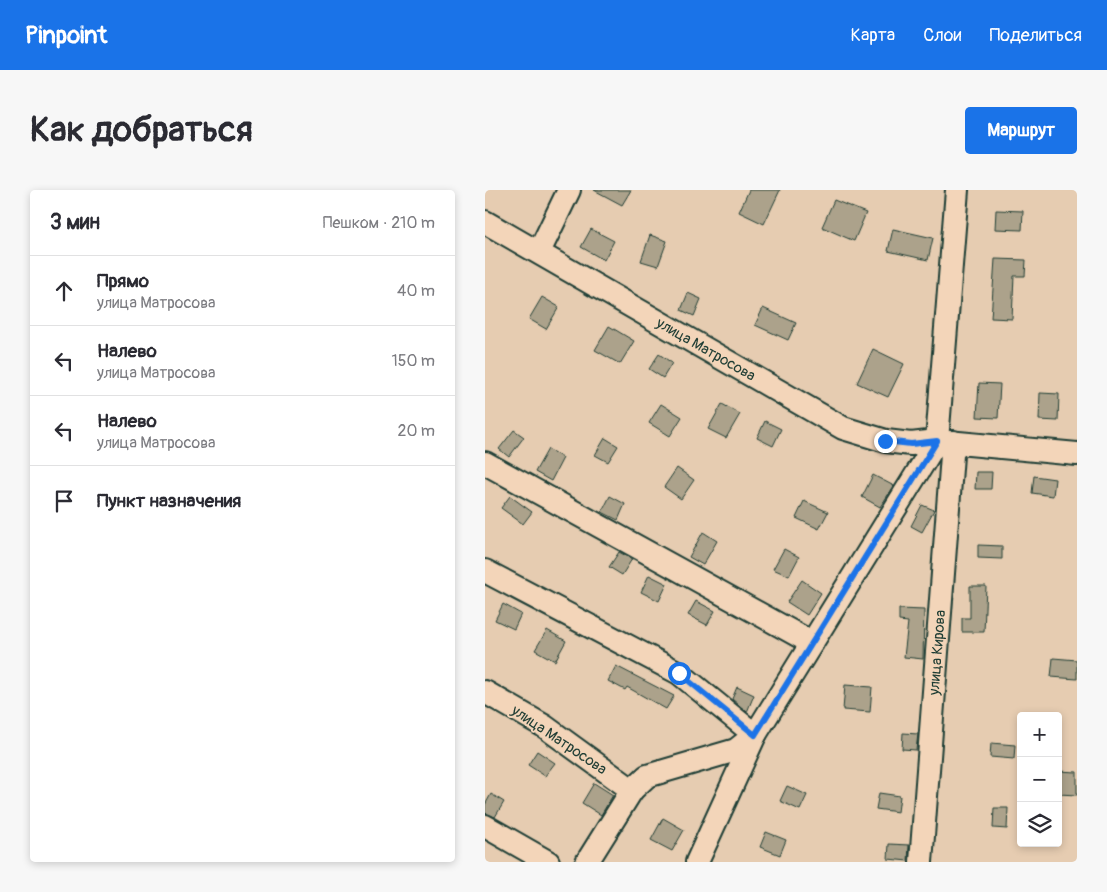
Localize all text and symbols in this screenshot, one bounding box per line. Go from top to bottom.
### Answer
text: Pinpoint [25,21,107,50]
text: Карта [851,24,895,47]
text: Слои [923,24,961,47]
text: Поделиться [989,24,1082,47]
button: Маршрут [965,107,1077,154]
text: Как добраться [30,108,253,152]
text: 3 мин [50,209,100,236]
text: Пешком · 210 m [323,213,435,233]
text: Прямо [97,269,149,293]
icon: ahead [50,277,78,305]
text: 40 m [397,281,435,301]
text: улица Матросова [97,293,215,313]
street label: улица Матросова [652,313,759,385]
text: Налево [97,339,157,363]
icon: left [50,347,78,375]
text: 150 m [391,351,435,371]
text: улица Матросова [97,363,215,383]
text: Налево [97,409,157,433]
icon: left [50,417,78,445]
text: 20 m [397,421,435,441]
route end [874,430,897,453]
text: улица Матросова [97,433,215,453]
icon: arrive [50,487,78,515]
text: Пункт назначения [97,489,241,513]
street label: улица Кирова [924,609,950,697]
route start [668,662,691,685]
street label: улица Матросова [507,701,610,779]
map controls [1017,712,1062,847]
button: + [1017,712,1062,757]
button: − [1017,757,1062,802]
button: layers [1017,802,1062,847]

